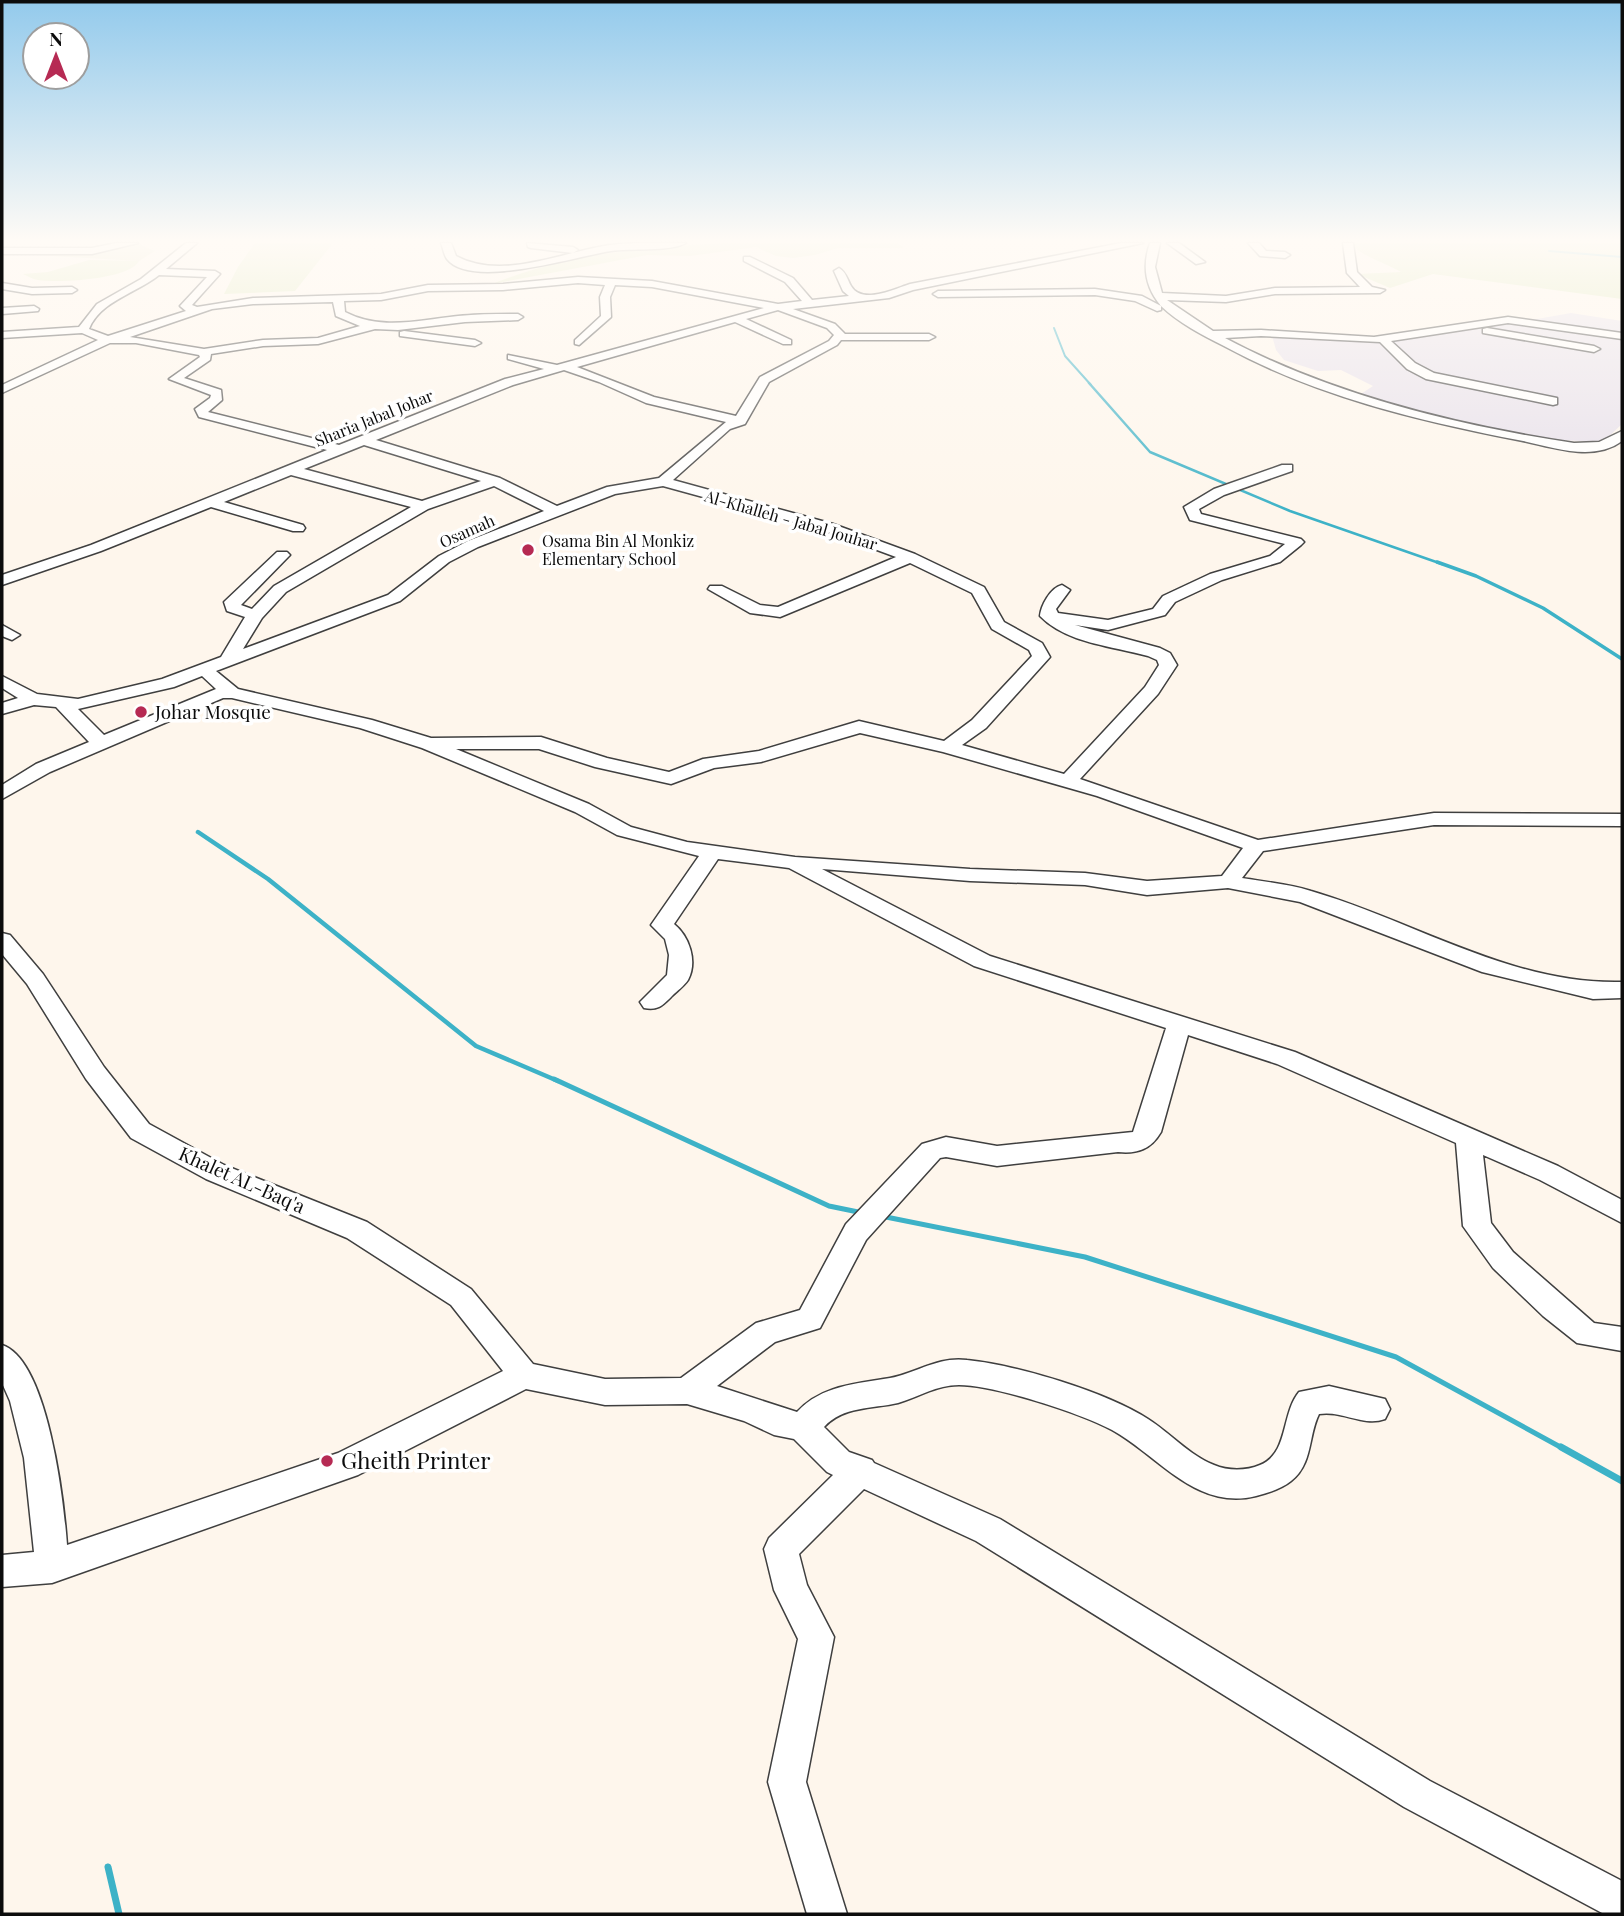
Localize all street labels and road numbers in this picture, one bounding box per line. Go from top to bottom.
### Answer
street label: Sharia Jabal Johar [311,384,436,451]
street label: Al-Khalleh - Jabal Jouhar [701,485,880,554]
street label: Osamah [436,509,498,552]
street label: Khalet AL-Baq'a [175,1140,310,1219]

